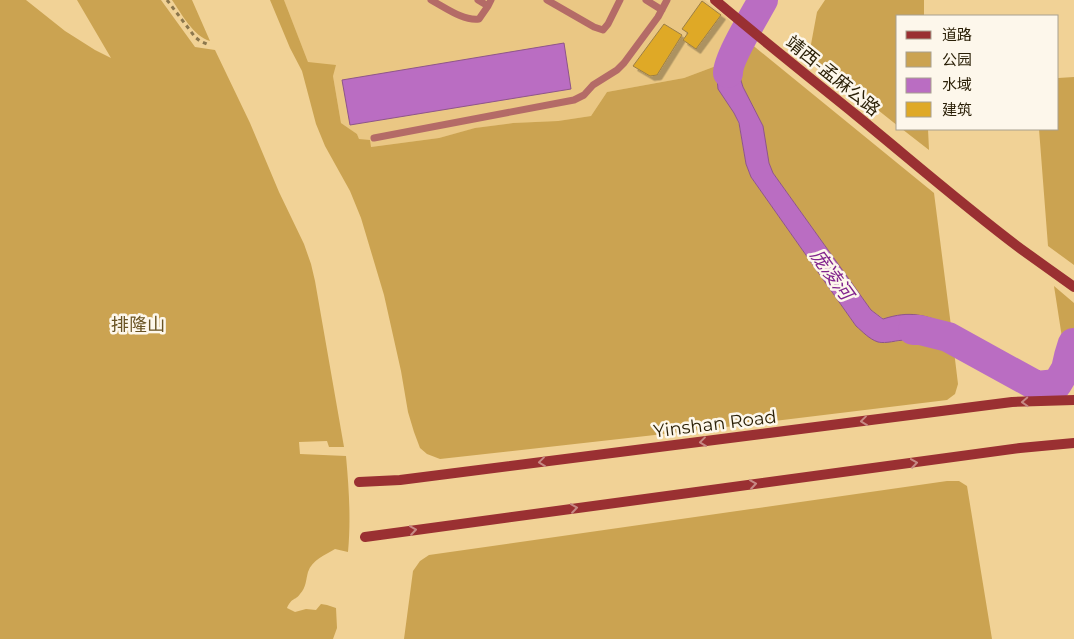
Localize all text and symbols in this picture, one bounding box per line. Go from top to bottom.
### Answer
legend [896,15,1059,130]
text: 道路 [942,25,972,44]
street label: 靖西-孟麻公路 [781,31,885,121]
text: 公园 [942,50,972,69]
text: 水域 [942,75,972,94]
text: 建筑 [942,100,972,119]
water label: 庞凌河 [806,244,860,307]
park label: 排隆山 [111,314,165,336]
one-way arrow [1021,396,1029,407]
street label: Yinshan Road [652,406,778,442]
one-way arrow [860,415,868,426]
one-way arrow [698,436,707,446]
one-way arrow [537,456,545,467]
one-way arrow [910,458,918,468]
one-way arrow [749,479,757,490]
one-way arrow [571,503,579,514]
one-way arrow [410,525,418,536]

